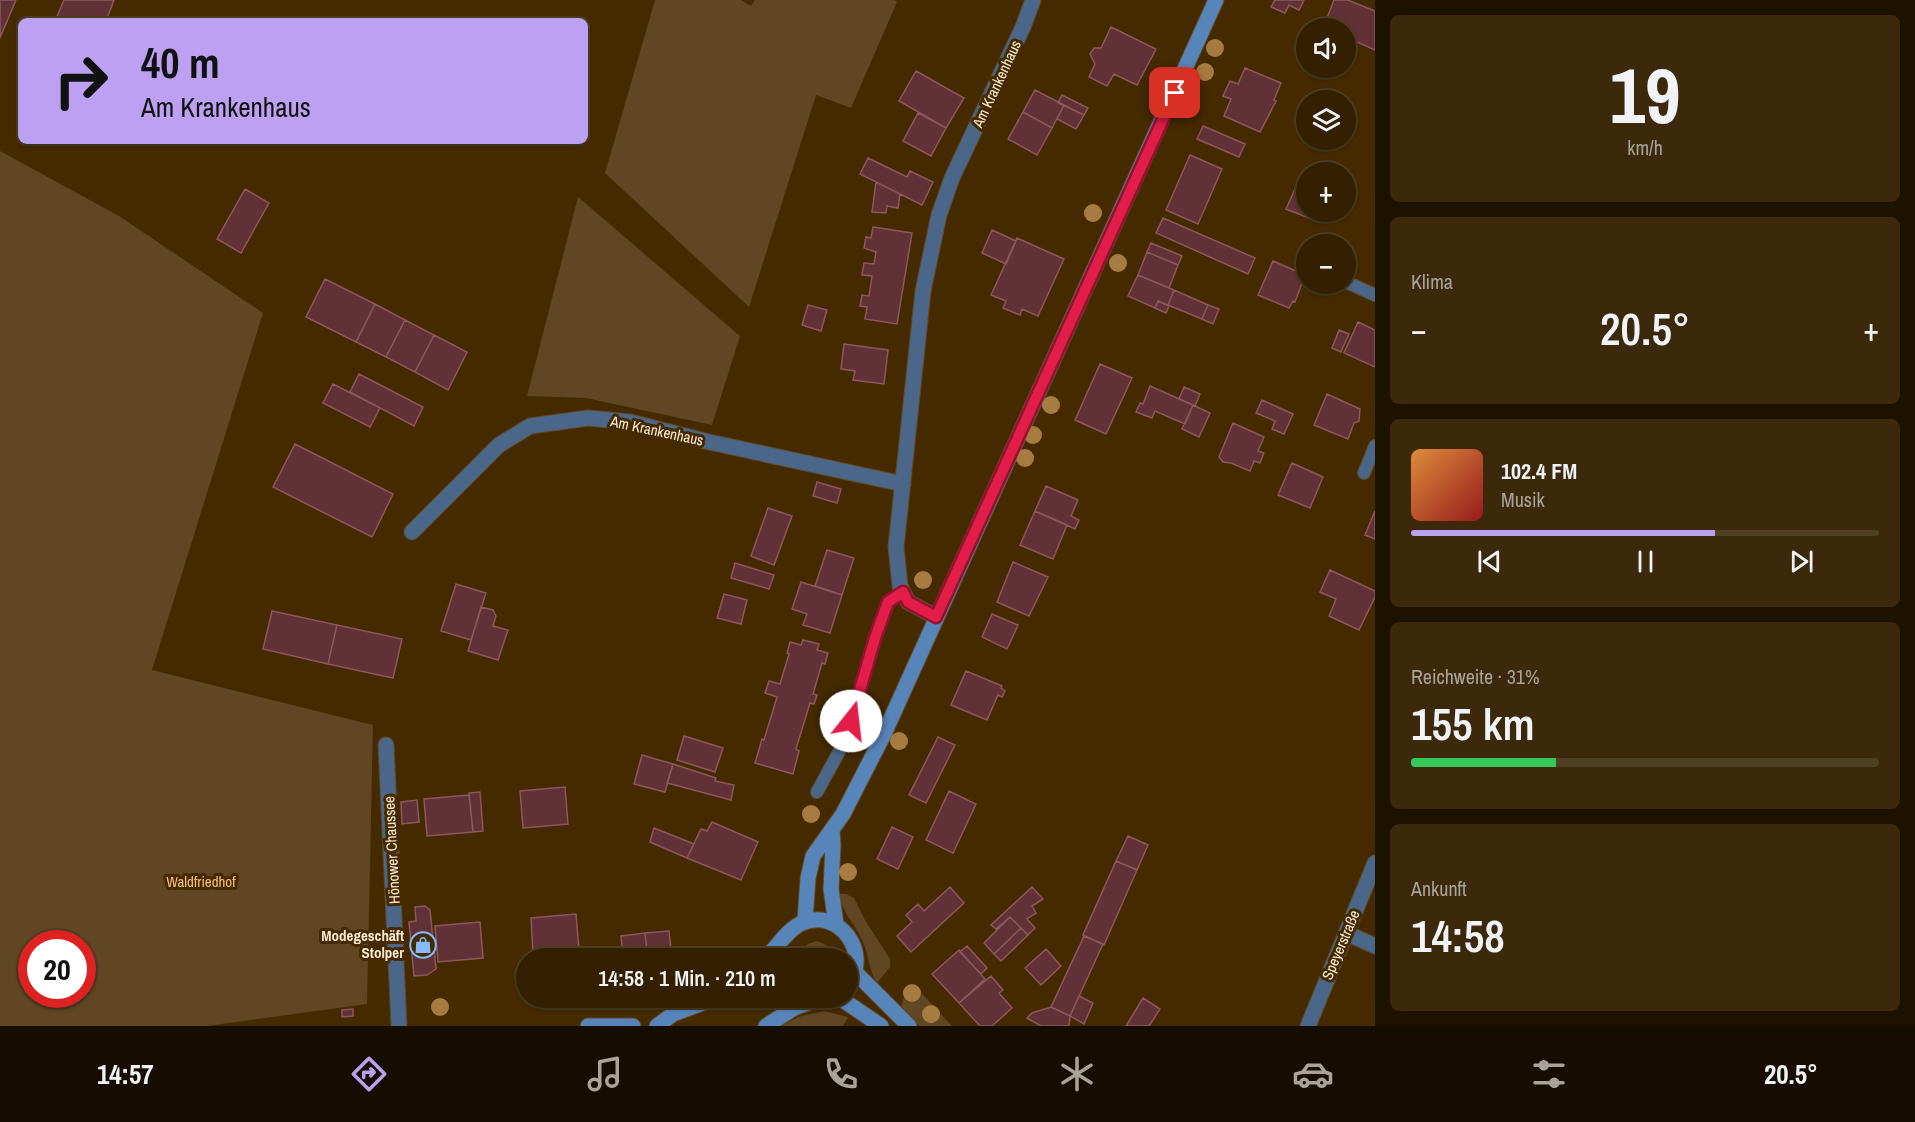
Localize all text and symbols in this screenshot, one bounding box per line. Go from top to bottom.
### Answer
map controls [1296,18,1356,294]
button: sound [1296,18,1356,78]
text: 40 m [141,35,220,91]
street label: Am Krankenhaus [967,37,1026,132]
icon: right [42,42,120,120]
text: 19 [1609,42,1681,147]
pin [1149,67,1200,118]
icon: arrive [1158,76,1191,109]
text: Am Krankenhaus [141,89,311,125]
button: layers [1296,90,1356,150]
text: km/h [1627,134,1663,161]
button: + [1296,162,1356,222]
button: − [1296,234,1356,294]
text: Klima [1411,268,1453,295]
text: 20.5° [1600,298,1690,359]
text: − [1411,307,1427,351]
text: + [1863,307,1879,351]
street label: Am Krankenhaus [608,410,705,451]
text: 102.4 FM [1501,456,1577,486]
text: Musik [1501,486,1545,513]
icon: previous [1473,545,1506,578]
icon: pause [1629,545,1662,578]
icon: next [1785,545,1818,578]
text: Reichweite · 31% [1411,663,1540,690]
position arrow [819,689,883,753]
text: 155 km [1411,693,1535,754]
street label: Hönower Chaussee [378,795,405,905]
park label: Waldfriedhof [166,871,236,892]
text: Ankunft [1411,875,1467,902]
text: 14:58 [1411,905,1505,966]
street label: Speyerstraße [1316,907,1365,983]
place label: Modegeschäft Stolper [321,925,404,963]
speed limit sign: 20 [18,930,96,1008]
shop icon: Modegeschäft Stolper [408,930,438,960]
text: 14:58 · 1 Min. · 210 m [598,963,776,993]
icon: directions [348,1053,390,1095]
icon: music [584,1053,626,1095]
icon: phone [820,1053,862,1095]
icon: climate [1056,1053,1098,1095]
icon: car [1292,1053,1334,1095]
icon: filters [1528,1053,1570,1095]
text: 14:57 [97,1056,154,1092]
text: 20.5° [1764,1056,1818,1092]

